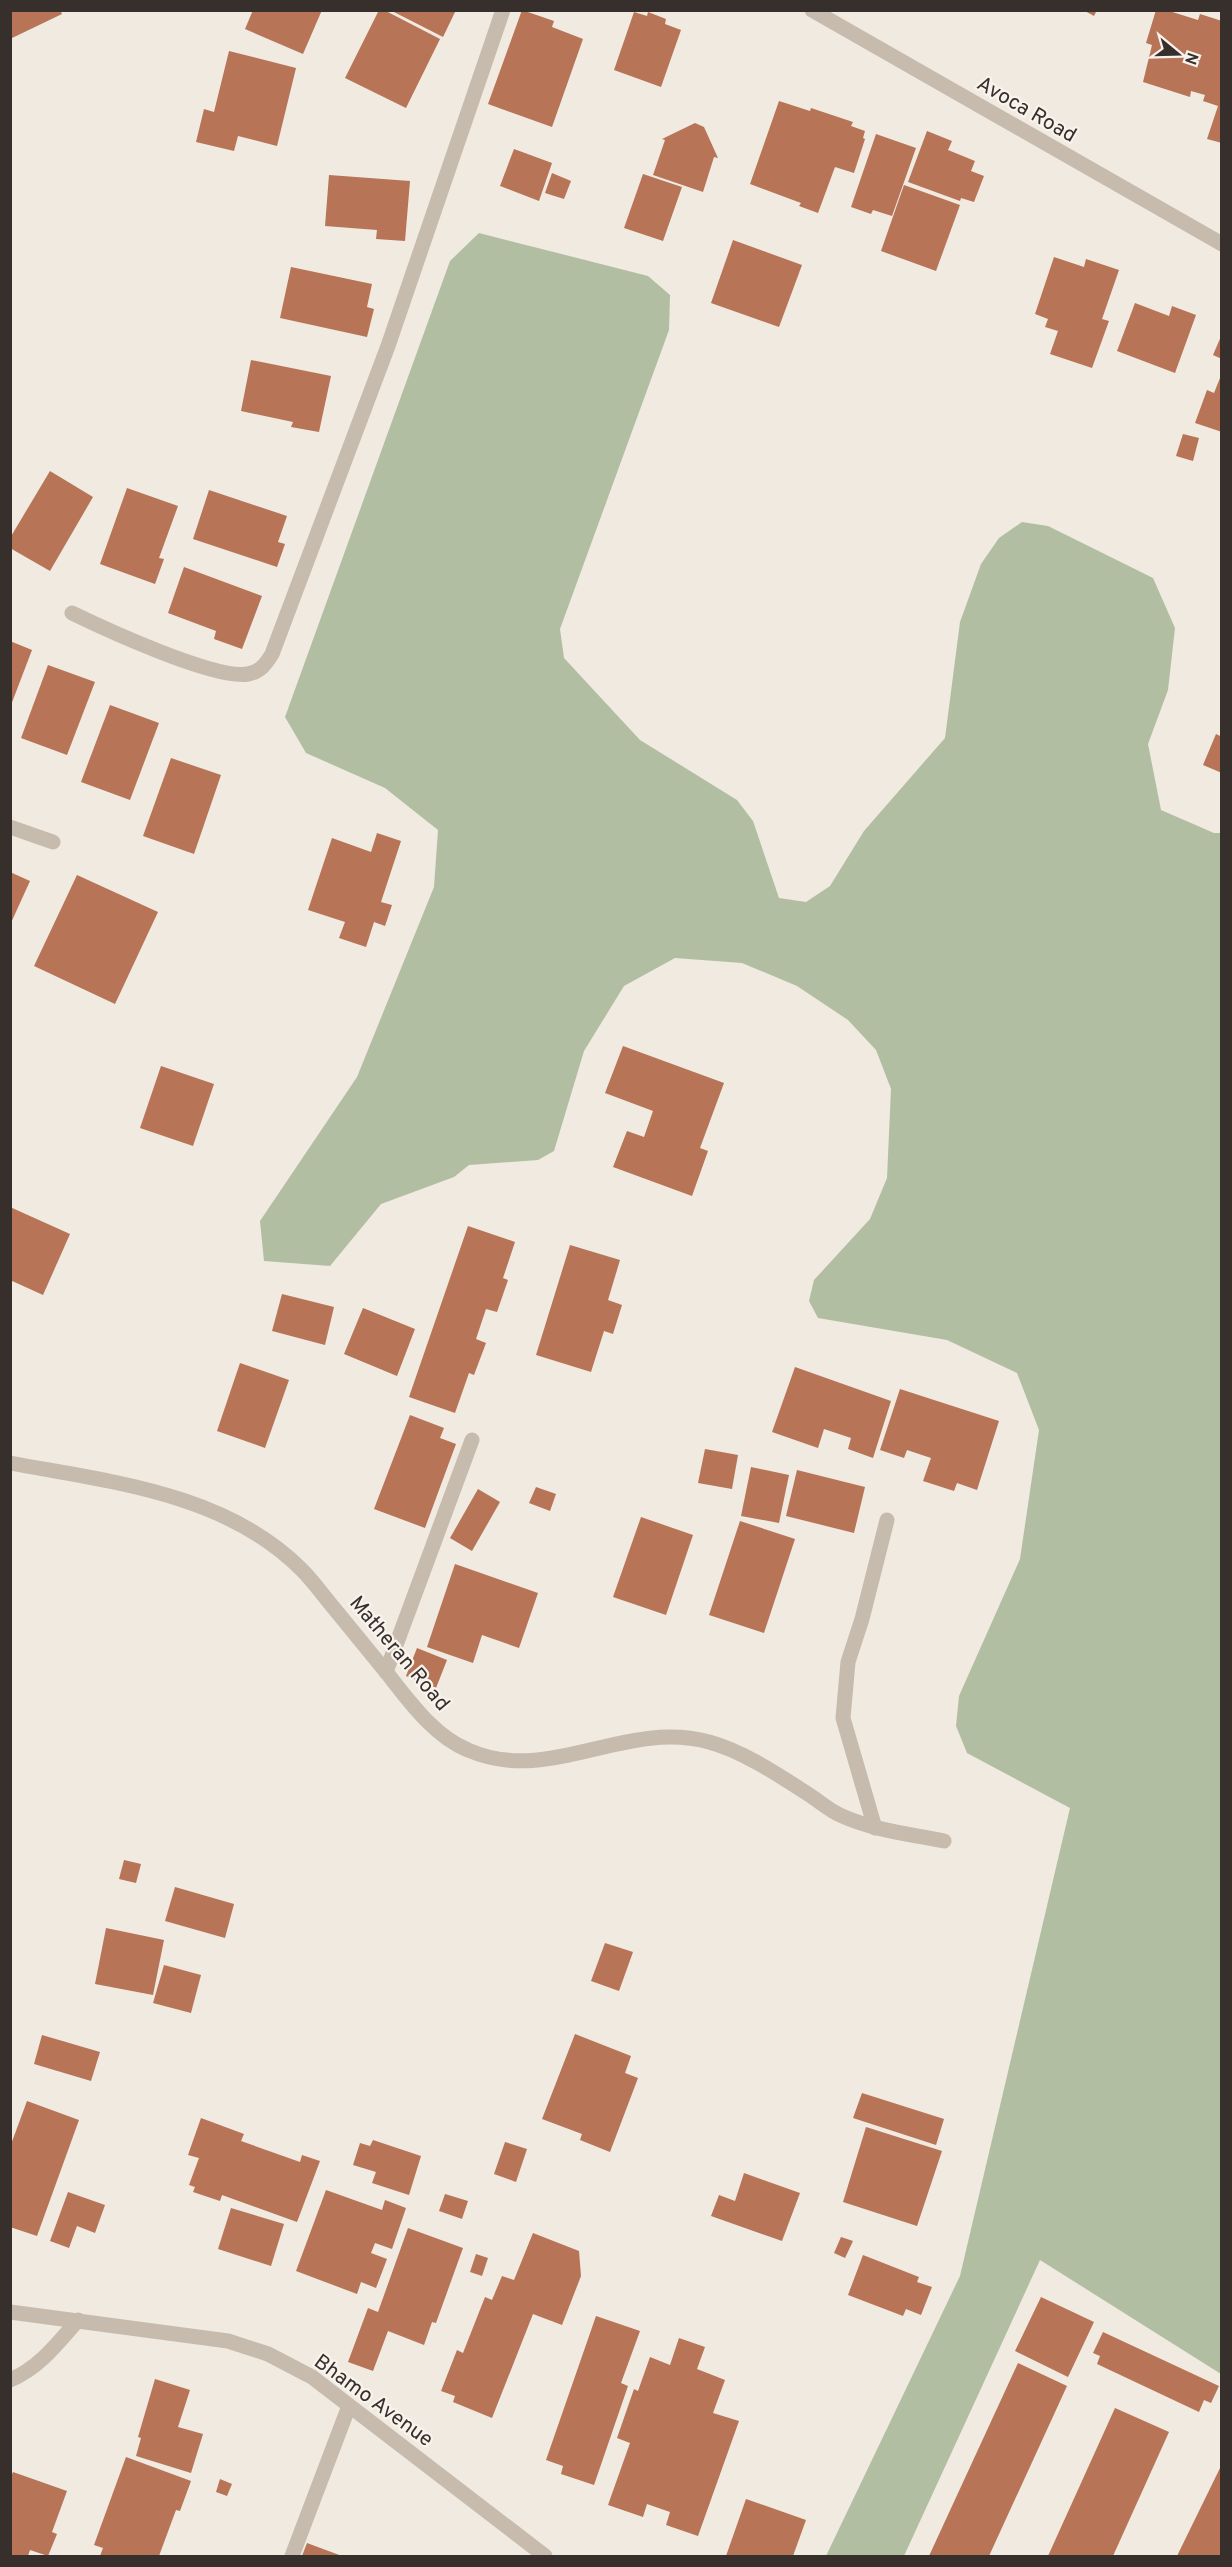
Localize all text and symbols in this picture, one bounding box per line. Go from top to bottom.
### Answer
north arrow [1148,24,1208,84]
text: N [1179,50,1202,67]
street label: Avoca Road [972,71,1081,150]
street label: Matheran Road [343,1591,455,1717]
street label: Bhamo Avenue [308,2349,438,2454]

